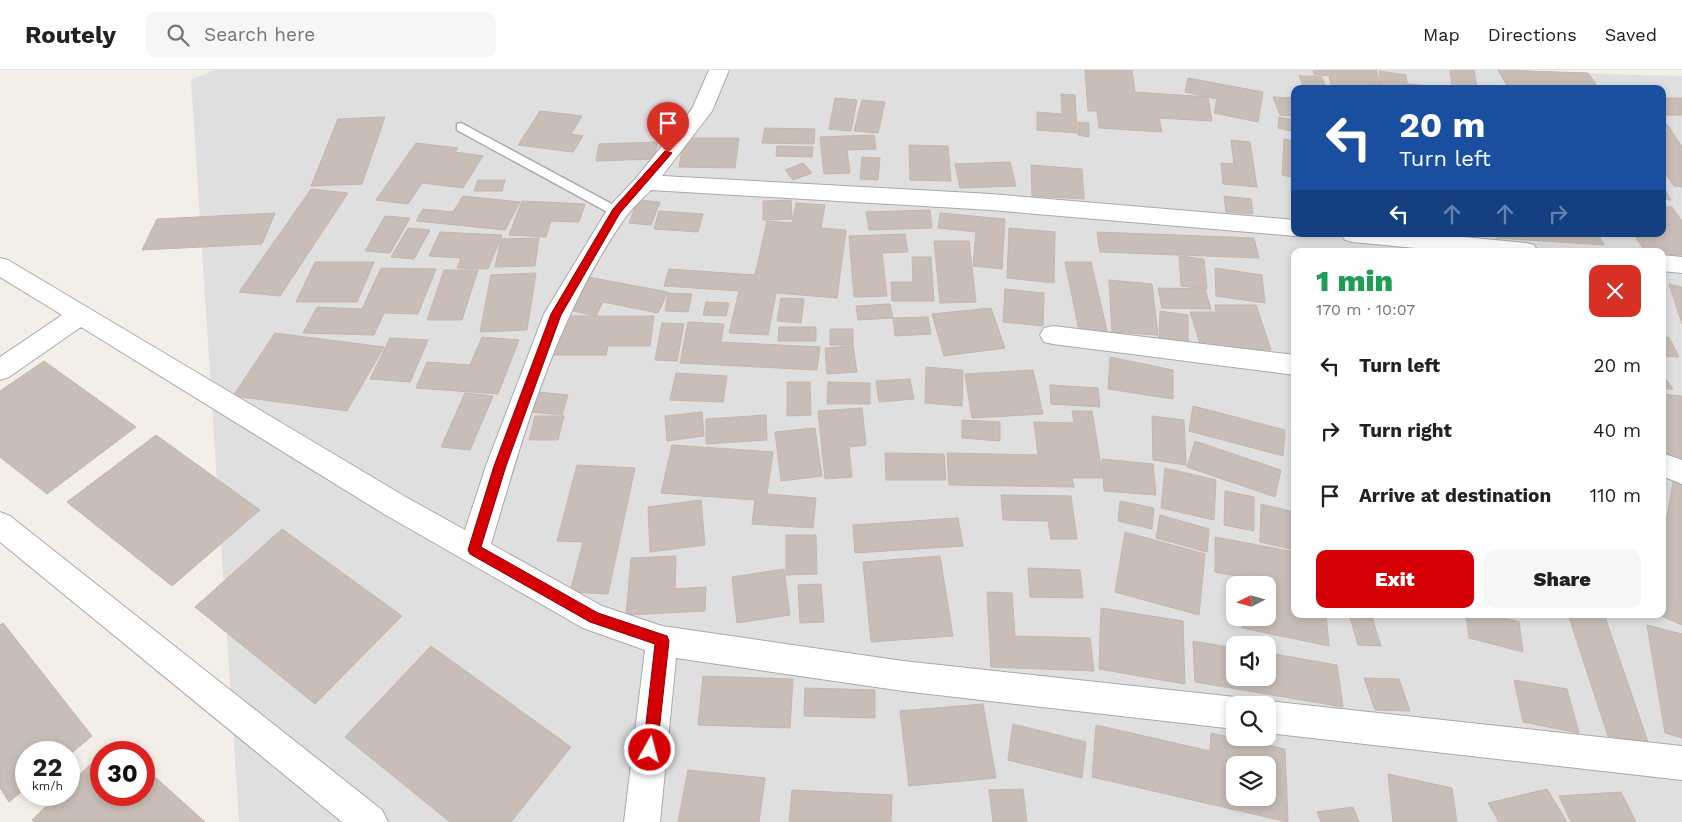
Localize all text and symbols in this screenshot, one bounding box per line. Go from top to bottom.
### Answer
search box [146,12,496,57]
text: Routely [25,21,116,49]
icon: search [164,21,192,49]
text: Search here [204,23,315,46]
text: Map [1423,24,1460,45]
text: Directions [1488,24,1577,45]
text: Saved [1605,24,1657,45]
pin [647,102,689,153]
text: 20 m [1399,104,1485,146]
icon: left [1316,105,1381,170]
icon: arrive [654,109,682,137]
text: Turn left [1399,146,1491,171]
icon: left [1385,200,1413,228]
icon: ahead [1438,200,1466,228]
icon: ahead [1491,200,1519,228]
icon: right [1544,200,1572,228]
text: 1 min [1316,263,1393,298]
button: close [1589,265,1641,317]
text: 170 m · 10:07 [1316,300,1415,319]
icon: left [1316,352,1344,380]
text: Turn left [1359,354,1440,377]
text: 20 m [1594,354,1641,377]
icon: right [1316,417,1344,445]
text: Turn right [1359,419,1452,442]
text: 40 m [1593,419,1641,442]
icon: arrive [1316,482,1344,510]
text: Arrive at destination [1359,484,1551,507]
text: 110 m [1590,484,1641,507]
button: Exit [1316,550,1474,608]
button: Share [1484,550,1641,608]
north arrow [1226,576,1276,626]
map controls [1226,576,1276,806]
button: sound [1226,636,1276,686]
button: search [1226,696,1276,746]
position arrow [623,723,675,775]
speed limit sign: 30 [90,741,155,806]
text: 22 [33,753,62,782]
button: layers [1226,756,1276,806]
text: km/h [32,779,63,793]

